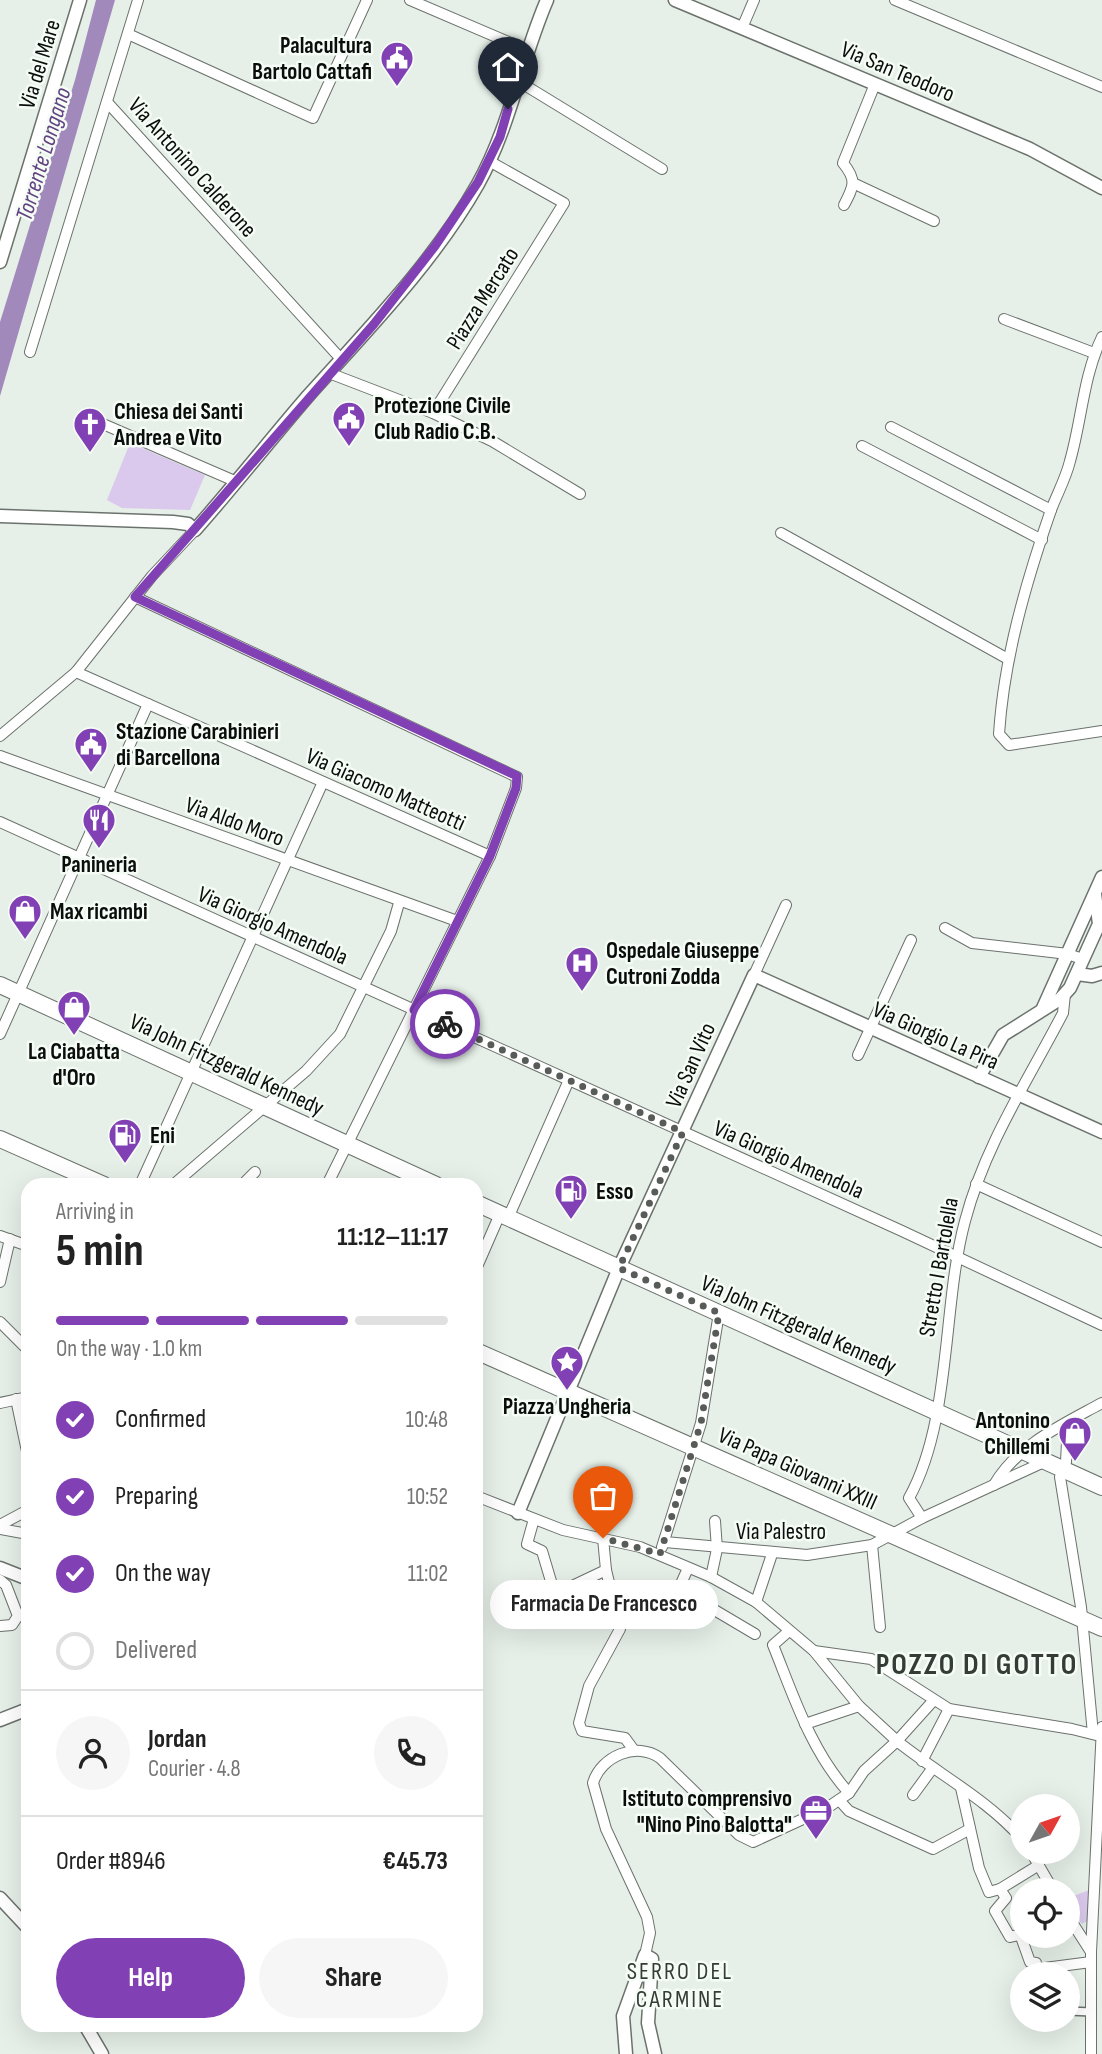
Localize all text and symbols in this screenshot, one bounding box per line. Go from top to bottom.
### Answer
street label: Via del Mare [13,16,67,112]
place label: Palacultura Bartolo Cattafi [252,32,372,86]
street label: Via San Teodoro [837,35,959,108]
pin [478,37,538,109]
public building icon: Palacultura Bartolo Cattafi [378,39,416,88]
icon: home [489,48,527,86]
water label: Torrente Longano [9,84,78,224]
street label: Via Antonino Calderone [122,92,262,243]
street label: Piazza Mercato [440,242,525,355]
place label: Protezione Civile Club Radio C.B. [374,392,511,446]
place label: Chiesa dei Santi Andrea e Vito [113,398,243,452]
public building icon: Protezione Civile Club Radio C.B. [330,399,368,448]
church icon: Chiesa dei Santi Andrea e Vito [71,405,109,454]
place label: Stazione Carabinieri di Barcellona [116,718,279,772]
public building icon: Stazione Carabinieri di Barcellona [72,725,110,774]
street label: Via Giacomo Matteotti [301,742,470,838]
street label: Via Aldo Moro [181,791,288,853]
restaurant icon: Panineria [80,801,118,850]
place label: Panineria [61,851,137,879]
street label: Via Giorgio Amendola [193,880,352,972]
shop icon: Max ricambi [6,892,44,941]
place label: Max ricambi [50,898,148,926]
place label: Ospedale Giuseppe Cutroni Zodda [606,937,759,991]
hospital icon: Ospedale Giuseppe Cutroni Zodda [563,944,601,993]
shop icon: La Ciabatta d'Oro [55,988,93,1037]
courier [410,989,480,1059]
street label: Via Giorgio La Pira [868,996,1003,1076]
icon: bike [426,1005,464,1043]
street label: Via John Fitzgerald Kennedy [125,1008,328,1122]
street label: Via San Vito [660,1018,722,1112]
place label: La Ciabatta d'Oro [28,1038,120,1092]
street label: Via Giorgio Amendola [709,1114,868,1206]
fuel station icon: Eni [106,1116,144,1165]
place label: Eni [150,1122,175,1150]
fuel station icon: Esso [552,1172,590,1221]
place label: Esso [596,1178,633,1206]
street label: Stretto I Bartolella [913,1195,965,1339]
text: Arriving in [56,1198,134,1226]
text: 11:12–11:17 [337,1222,448,1253]
text: 5 min [56,1224,144,1279]
street label: Via John Fitzgerald Kennedy [696,1269,901,1381]
text: On the way · 1.0 km [56,1335,202,1363]
place icon: Piazza Ungheria [548,1343,586,1392]
place label: Piazza Ungheria [503,1393,631,1421]
icon: check [56,1401,94,1439]
text: Confirmed [115,1404,206,1435]
text: 10:48 [406,1406,448,1434]
place label: Antonino Chillemi [975,1407,1050,1461]
shop icon: Antonino Chillemi [1056,1414,1094,1463]
street label: Via Papa Giovanni XXIII [714,1421,881,1517]
pin [573,1466,633,1538]
icon: bag [584,1477,622,1515]
icon: check [56,1478,94,1516]
text: Preparing [115,1481,198,1512]
text: 10:52 [407,1483,448,1511]
street label: Via Palestro [736,1518,826,1546]
icon: check [56,1555,94,1593]
text: On the way [115,1558,211,1589]
text: 11:02 [408,1560,448,1588]
callout: Farmacia De Francesco [489,1580,717,1629]
text: Farmacia De Francesco [511,1590,697,1618]
text: Delivered [115,1635,197,1666]
district label: POZZO DI GOTTO [876,1647,1078,1683]
button: person [56,1716,130,1790]
button: phone [374,1716,448,1790]
text: Jordan [148,1724,206,1755]
text: Courier · 4.8 [148,1755,241,1783]
place label: Istituto comprensivo "Nino Pino Balotta" [622,1785,792,1839]
office icon: Istituto comprensivo "Nino Pino Balotta" [797,1792,835,1841]
north arrow [1010,1794,1080,1864]
map controls [1010,1794,1080,2032]
text: Order #8946 [56,1846,166,1877]
text: €45.73 [382,1846,448,1877]
button: locate [1010,1878,1080,1948]
button: Help [56,1938,245,2018]
button: Share [259,1938,448,2018]
district label: SERRO DEL CARMINE [627,1957,733,2014]
button: layers [1010,1962,1080,2032]

